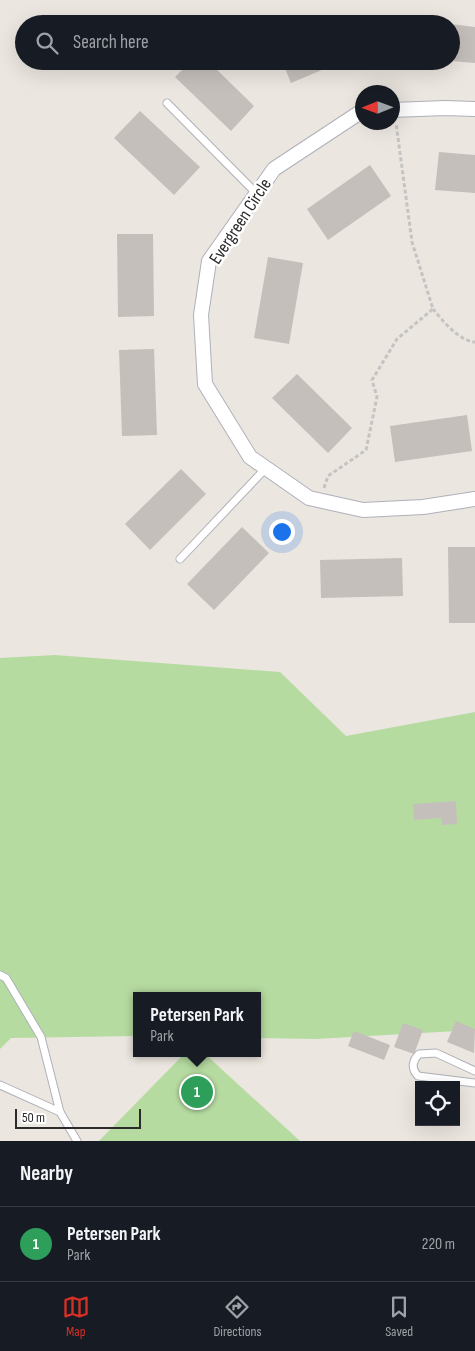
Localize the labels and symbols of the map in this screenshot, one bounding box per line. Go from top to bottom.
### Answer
north arrow [355,85,400,130]
street label: Evergreen Circle [205,174,276,268]
your location [269,519,295,545]
pin: 1 [181,1073,213,1111]
scale bar [15,1106,141,1129]

